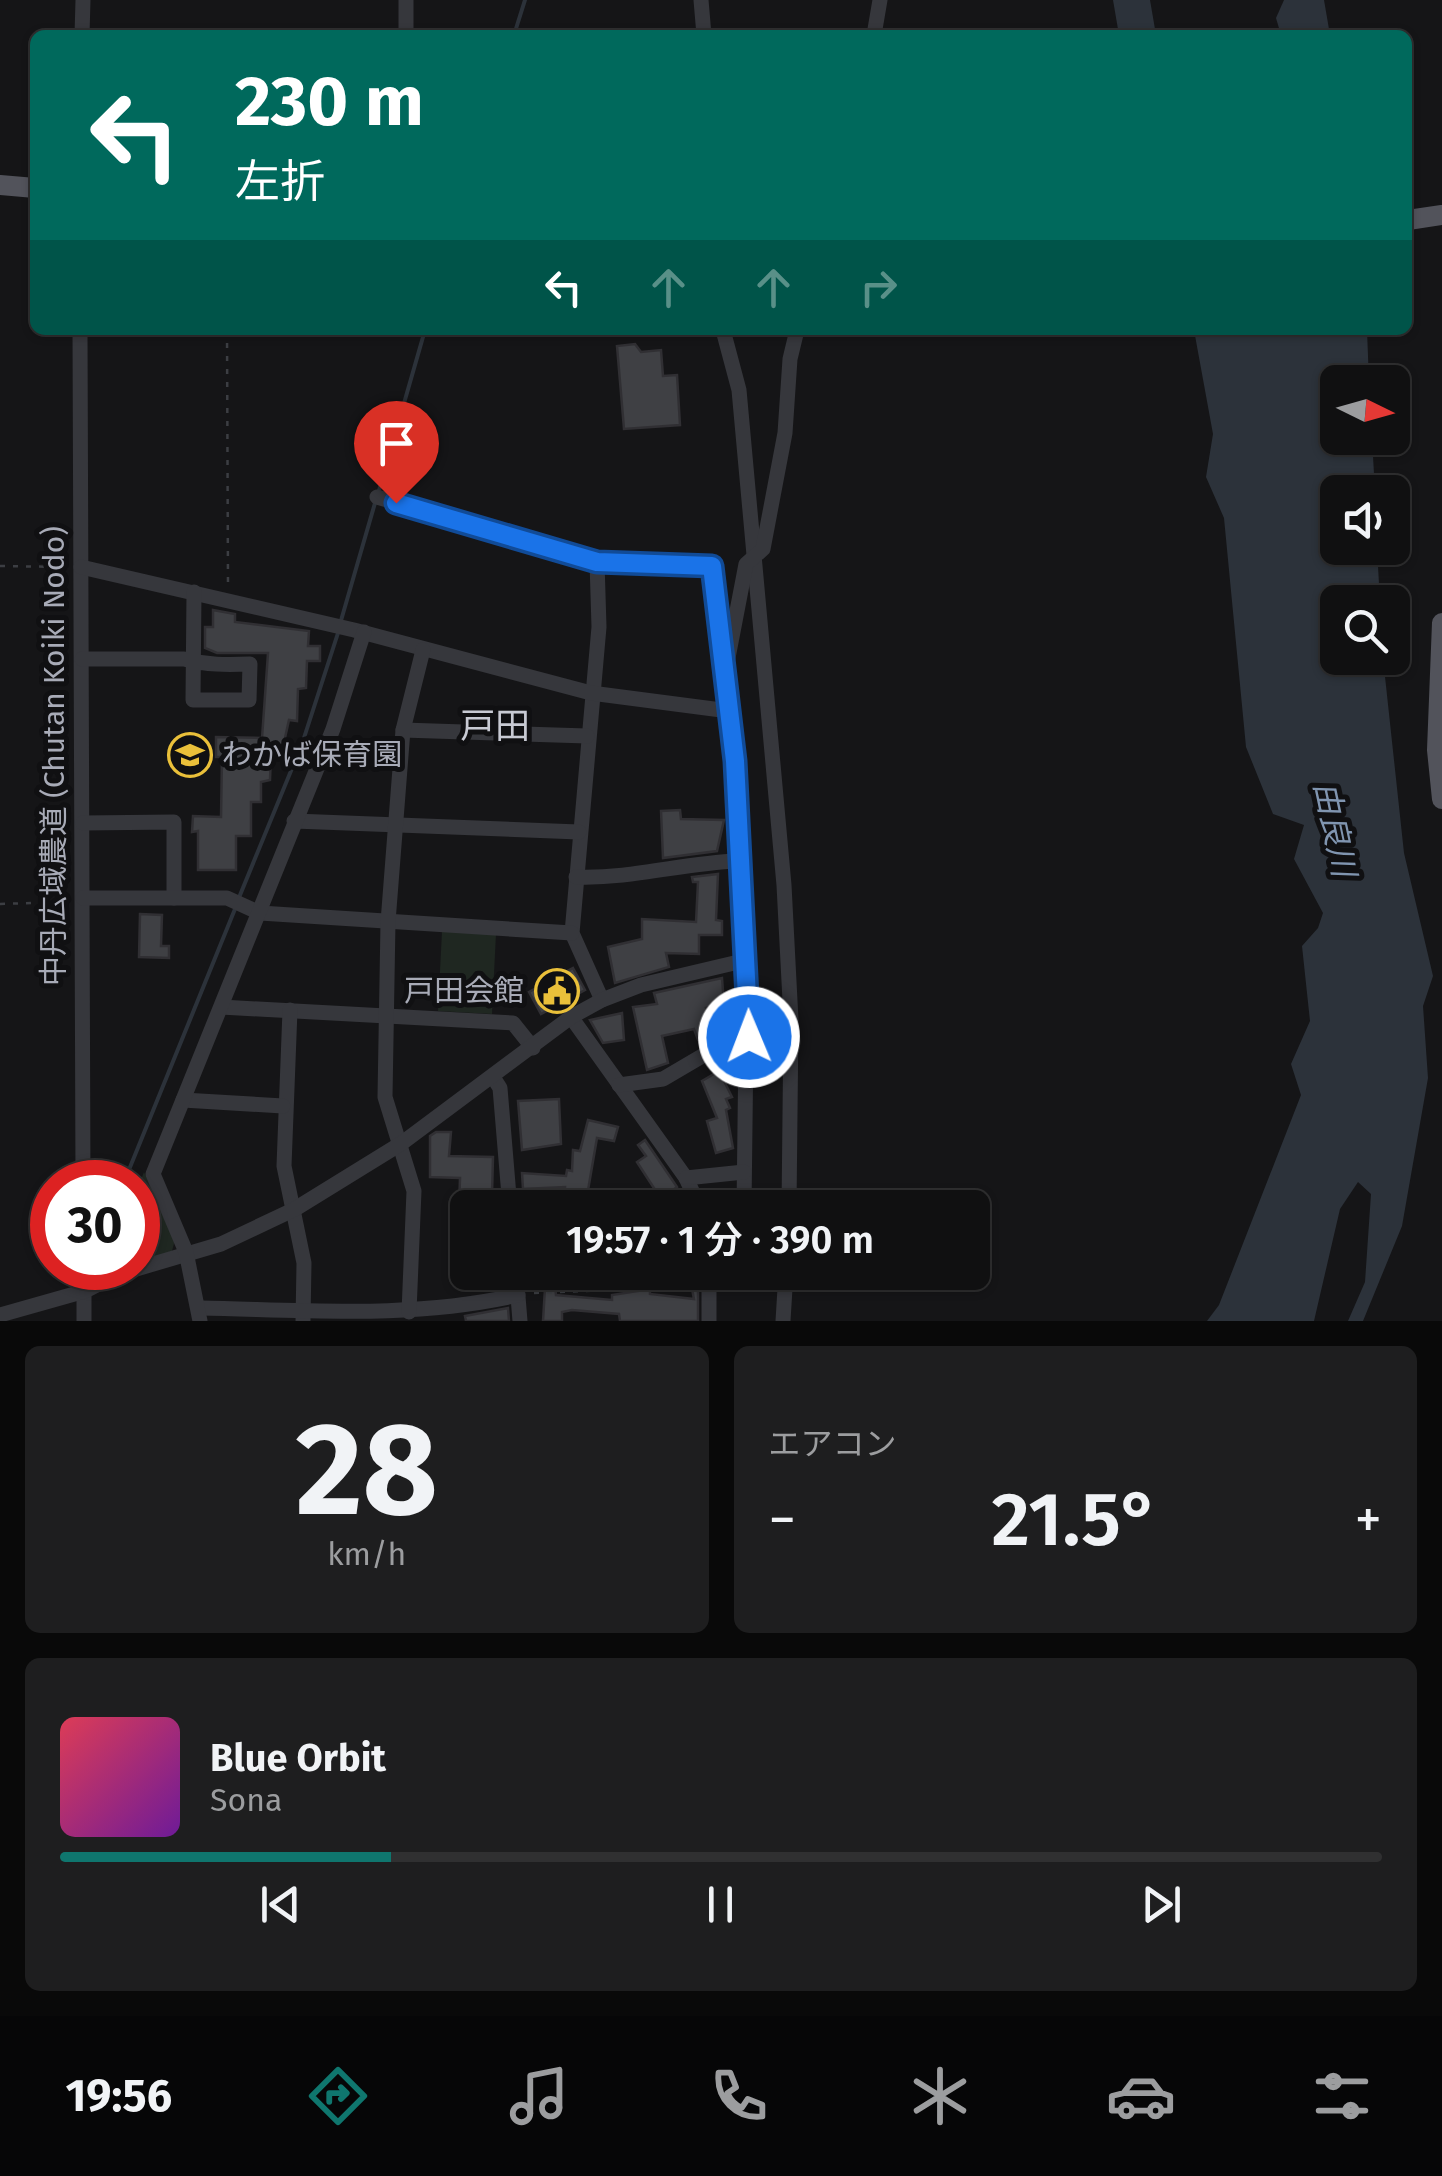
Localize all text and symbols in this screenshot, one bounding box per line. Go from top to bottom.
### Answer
text: 230 m [235,60,424,144]
icon: left [70,70,200,200]
text: 左折 [235,155,325,209]
icon: left [536,260,591,315]
icon: ahead [641,260,696,315]
icon: ahead [746,260,801,315]
icon: right [851,260,906,315]
north arrow [1320,365,1410,455]
map controls [1320,365,1410,675]
pin [354,401,439,504]
icon: arrive [369,416,424,471]
button: sound [1320,475,1410,565]
street label: 中丹広域農道 (Chutan Koiki Nodo) [36,526,72,986]
button: search [1320,585,1410,675]
district label: 戸田 [460,705,530,747]
school or university icon: わかば保育園 [167,732,213,778]
place label: わかば保育園 [222,737,402,773]
water label: 由良川 [1306,778,1364,883]
public building icon: 戸田会館 [534,968,580,1014]
place label: 戸田会館 [404,973,524,1009]
position arrow [697,985,801,1089]
speed limit sign: 30 [30,1160,160,1290]
text: 19:57 · 1 分 · 390 m [566,1217,874,1263]
text: 28 [295,1392,438,1548]
text: エアコン [769,1425,897,1463]
text: 21.5° [992,1475,1159,1565]
text: − [769,1487,796,1553]
text: + [1355,1487,1382,1553]
text: km/h [327,1535,406,1573]
text: Blue Orbit [210,1735,386,1781]
text: Sona [210,1781,282,1819]
icon: previous [253,1877,308,1932]
icon: pause [693,1877,748,1932]
icon: next [1134,1877,1189,1932]
icon: directions [303,2061,373,2131]
icon: music [504,2061,574,2131]
icon: phone [704,2061,774,2131]
icon: climate [905,2061,975,2131]
icon: car [1106,2061,1176,2131]
icon: filters [1307,2061,1377,2131]
text: 19:56 [65,2069,172,2123]

